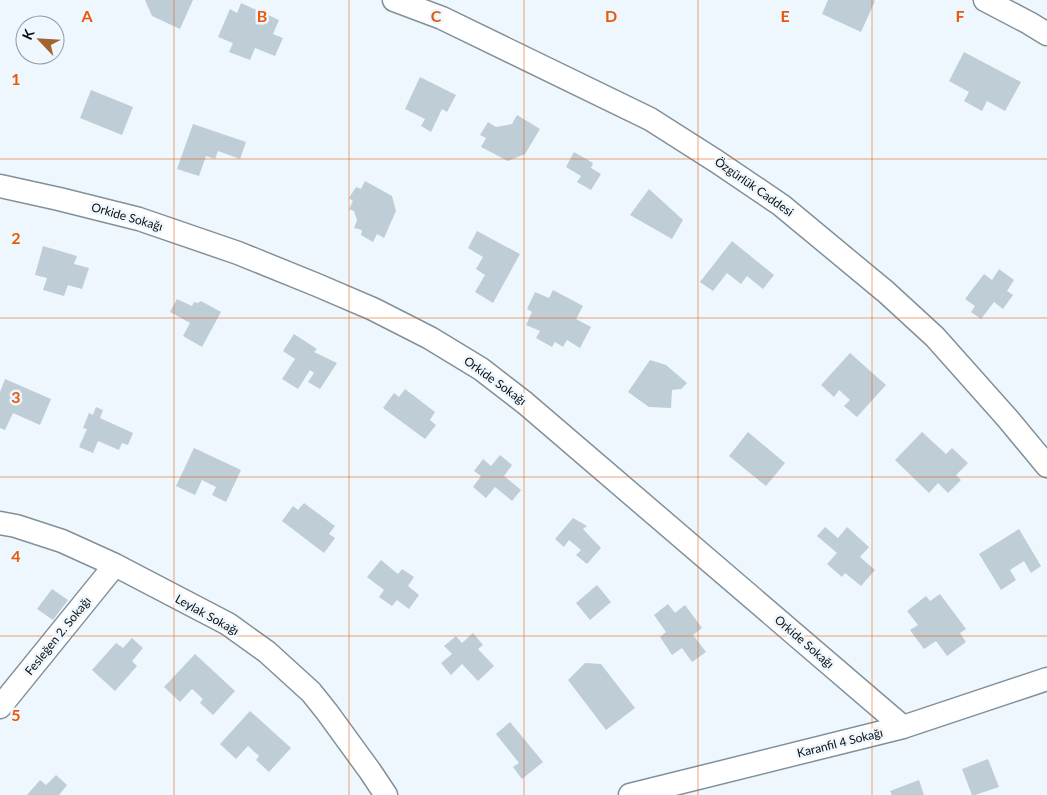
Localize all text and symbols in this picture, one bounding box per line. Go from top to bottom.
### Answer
text: A [80,6,93,25]
text: B [257,6,267,25]
text: C [431,6,442,25]
text: D [605,6,617,25]
text: E [780,6,790,25]
text: F [955,6,965,25]
north arrow [15,15,65,65]
text: K [18,26,38,42]
text: 1 [11,69,21,88]
street label: Özgürlük Caddesi [712,154,797,219]
street label: Orkide Sokağı [90,199,165,234]
text: 2 [11,228,21,247]
street label: Orkide Sokağı [461,353,529,408]
text: 3 [11,387,21,406]
text: 4 [11,546,21,565]
street label: Leylak Sokağı [173,591,242,638]
street label: Fesleğen 2. Sokağı [21,593,94,678]
street label: Orkide Sokağı [772,612,837,671]
text: 5 [11,705,21,724]
street label: Karanfil 4 Sokağı [795,725,884,760]

